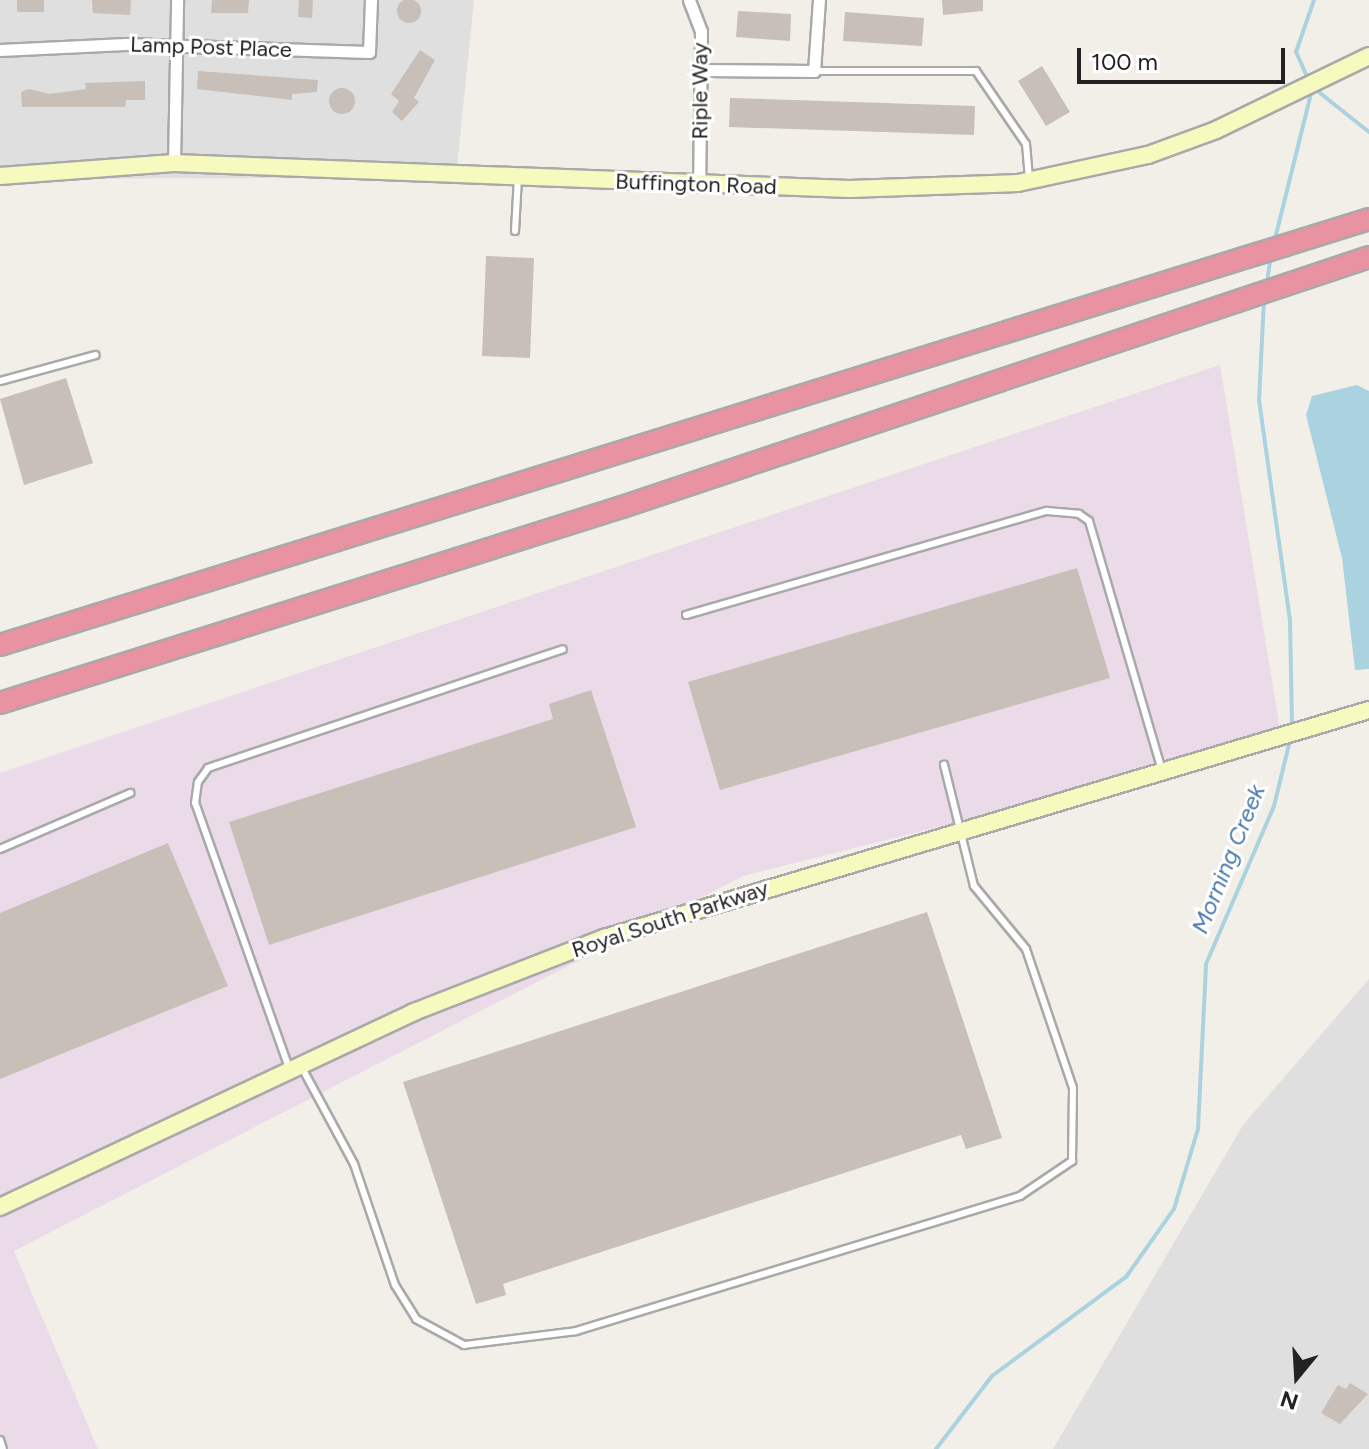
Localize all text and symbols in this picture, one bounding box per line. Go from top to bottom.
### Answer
street label: Lamp Post Place [130,31,292,63]
scale bar [1081,32,1289,82]
street label: Riple Way [687,42,713,140]
text: 100 m [1091,47,1158,76]
street label: Buffington Road [615,168,777,200]
water label: Morning Creek [1185,780,1271,938]
street label: Royal South Parkway [568,875,772,963]
north arrow [1257,1337,1337,1417]
text: N [1277,1385,1302,1416]

